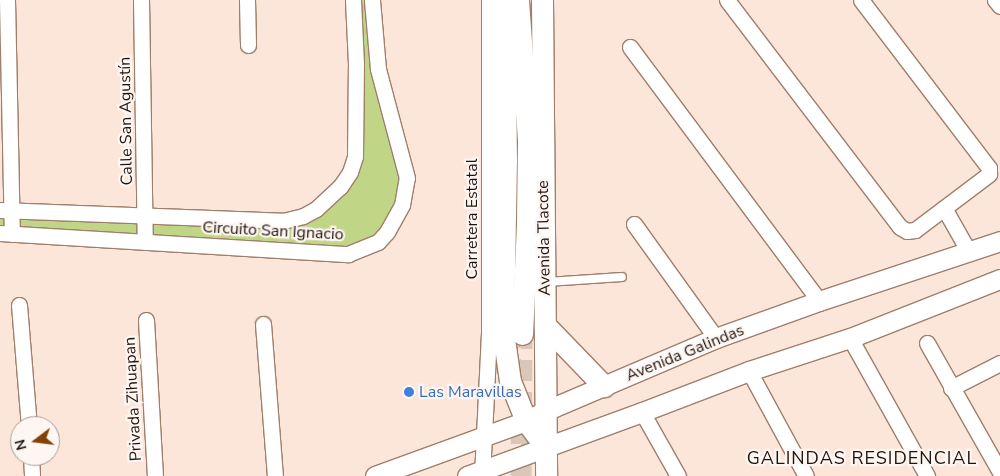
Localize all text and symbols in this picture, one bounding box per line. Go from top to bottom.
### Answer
street label: Calle San Agustín [115,57,137,185]
street label: Carretera Estatal [462,159,482,279]
street label: Avenida Tlacote [533,180,555,296]
street label: Circuito San Ignacio [202,218,344,244]
street label: Avenida Galindas [623,321,747,385]
street label: Privada Zihuapan [120,336,146,462]
place label: Las Maravillas [419,382,522,402]
marker: Las Maravillas [403,386,415,398]
north arrow [10,416,60,466]
text: N [10,437,32,452]
district label: GALINDAS RESIDENCIAL [744,447,980,469]

